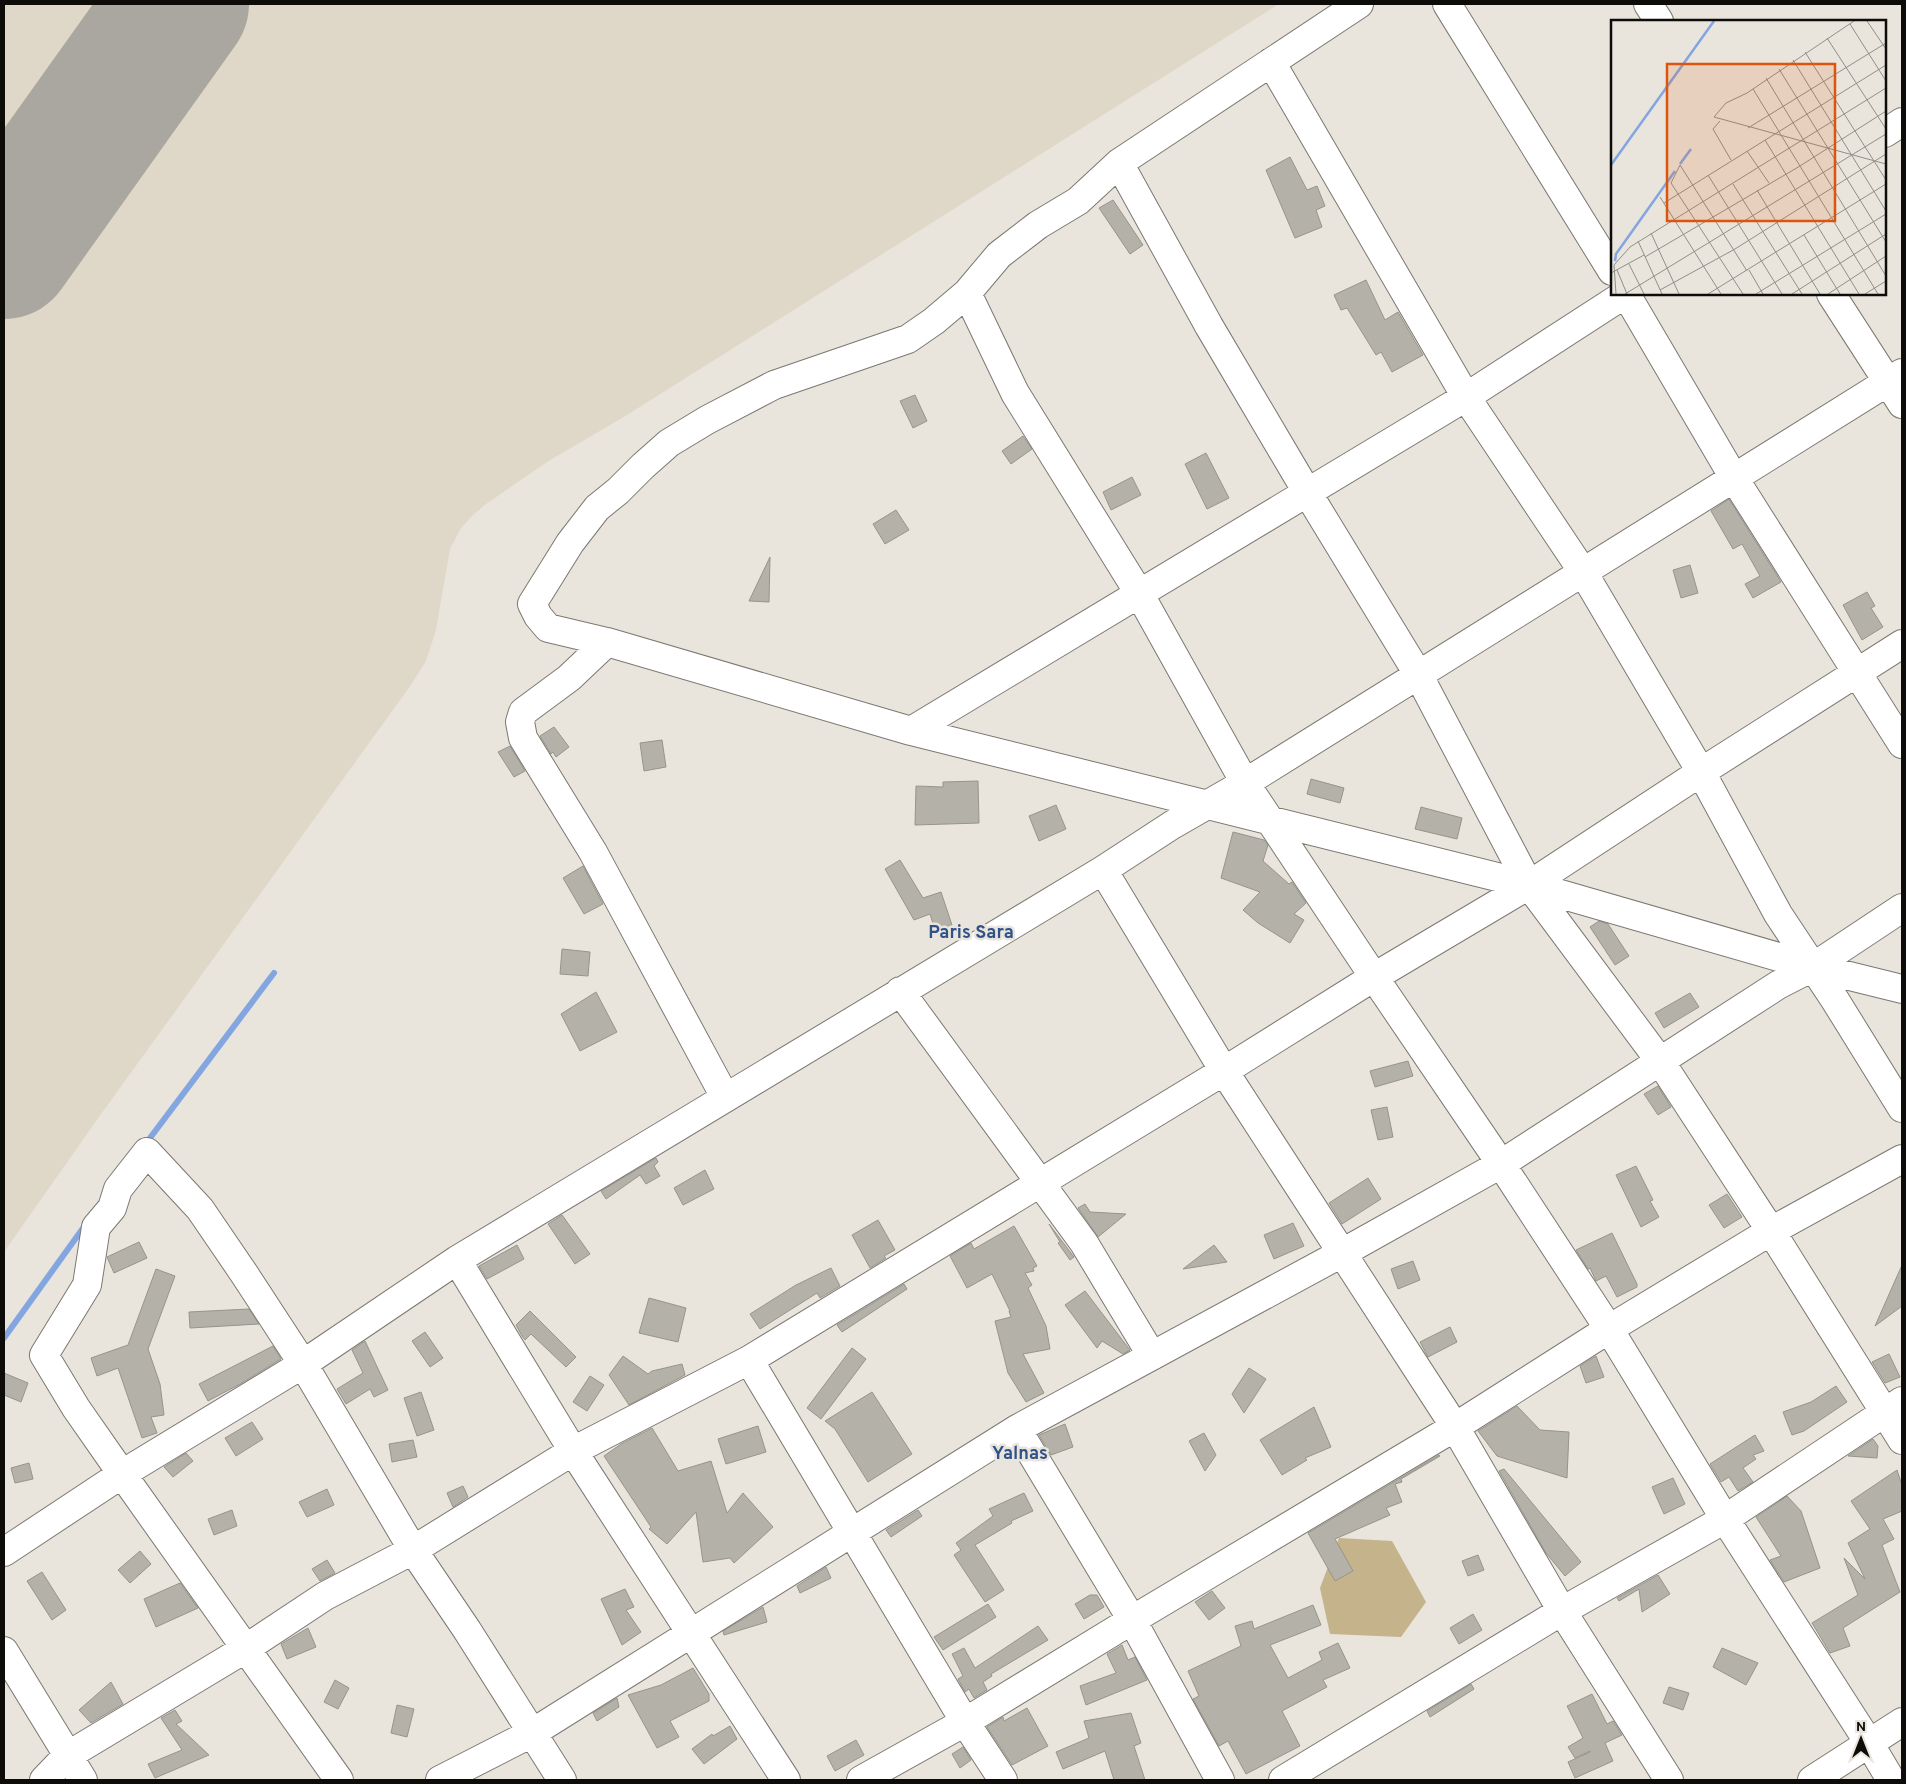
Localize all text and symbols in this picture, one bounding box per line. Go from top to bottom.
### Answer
inset map [1611,20,1886,295]
district label: Paris Sara [928,922,1014,945]
district label: Yalnas [992,1443,1048,1466]
north arrow [1836,1714,1886,1764]
text: N [1856,1719,1866,1736]

